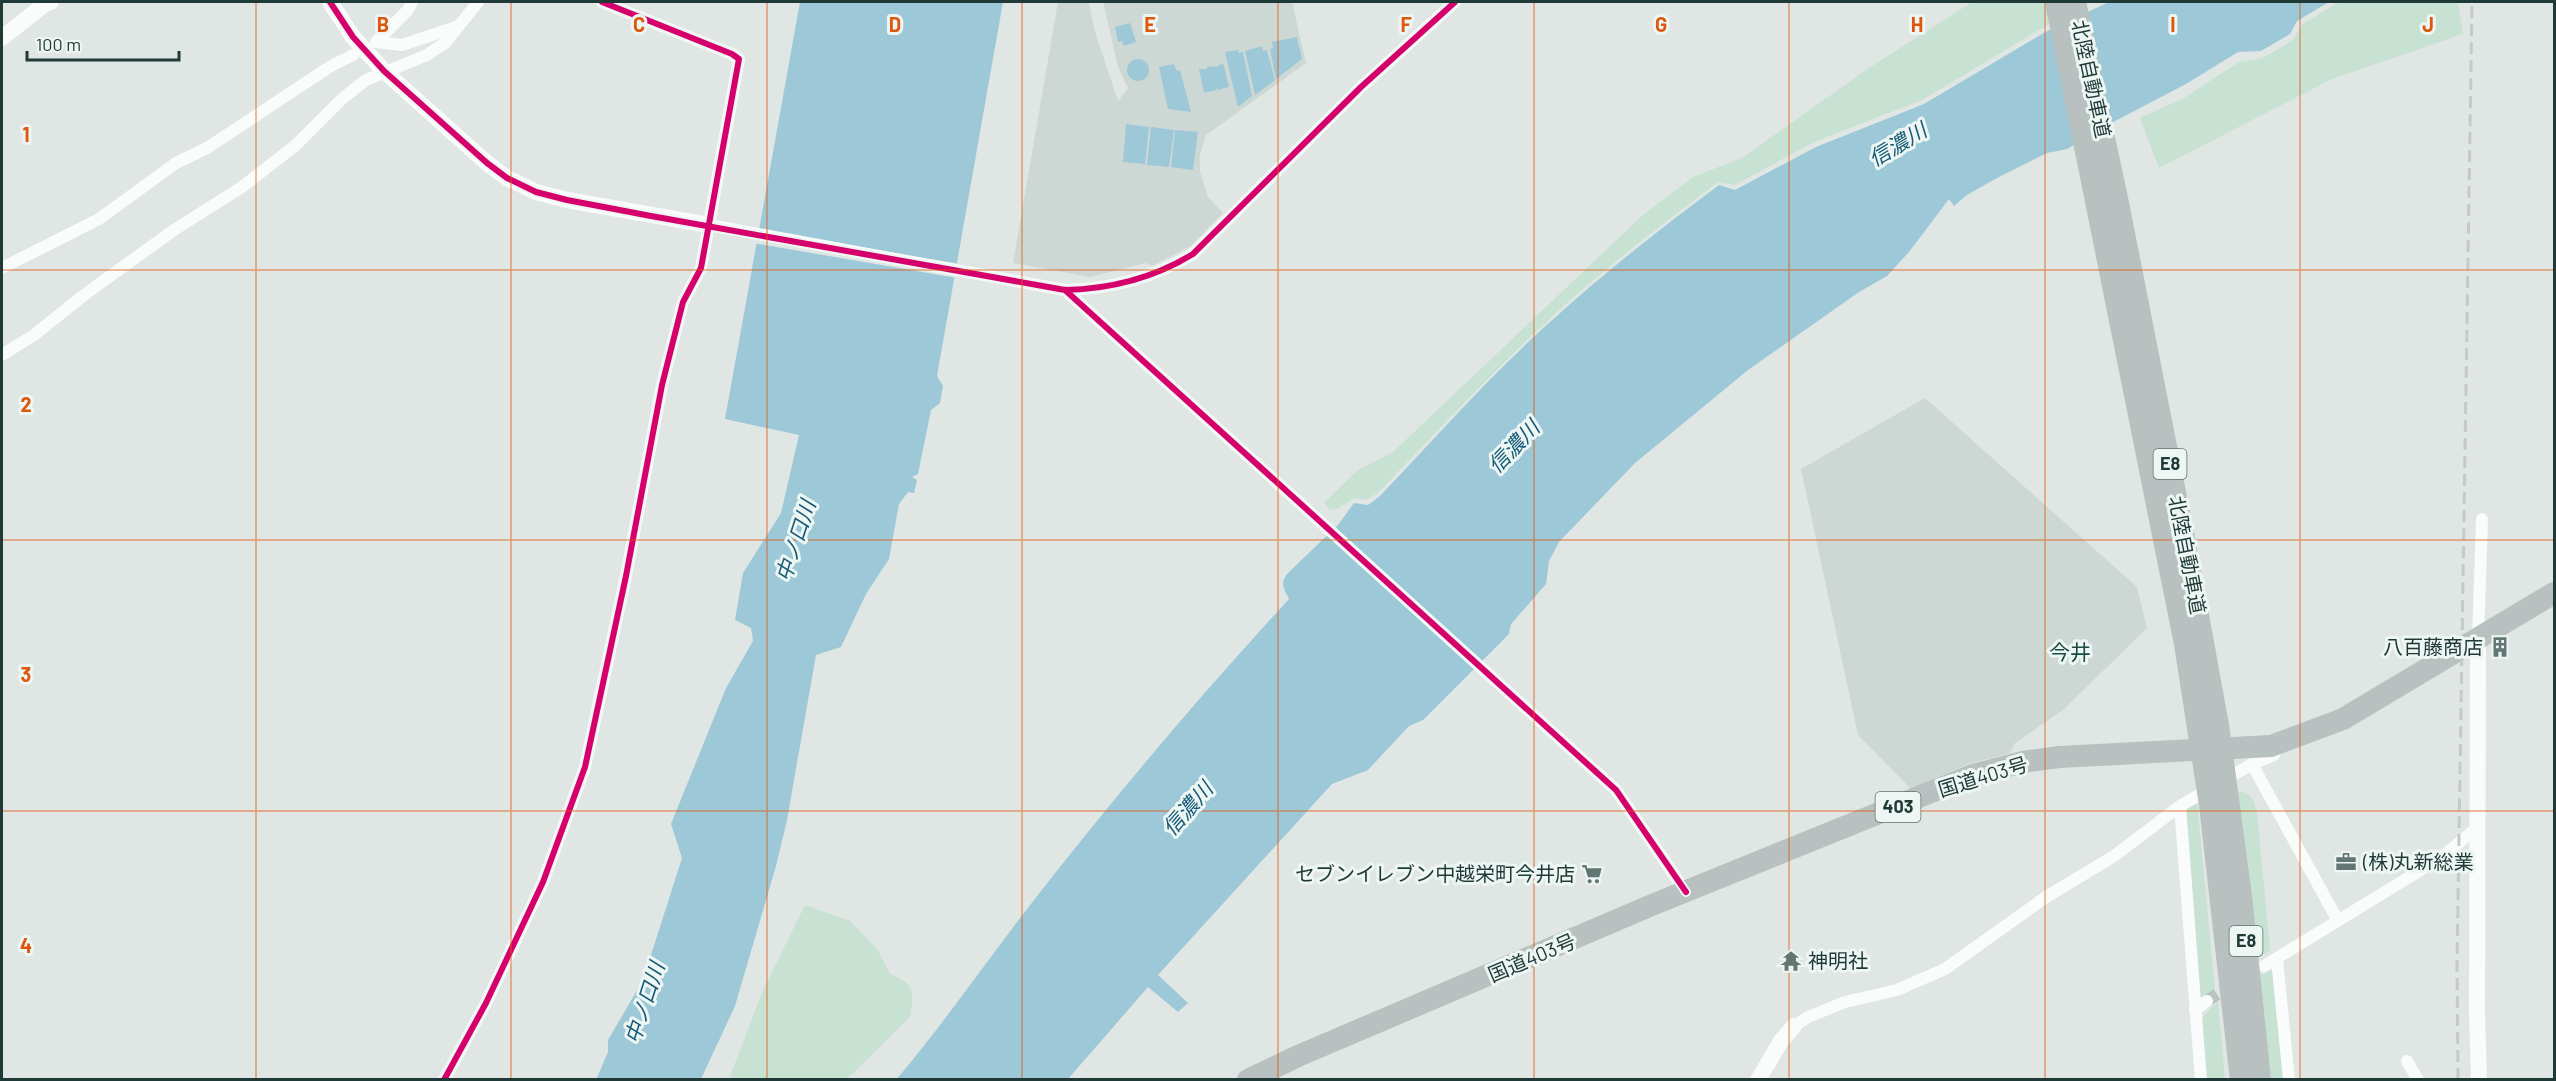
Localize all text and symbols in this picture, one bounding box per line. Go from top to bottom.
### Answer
text: B [377,12,389,36]
text: C [633,12,645,36]
text: D [889,12,901,36]
text: E [1144,12,1156,36]
text: F [1400,12,1412,36]
text: G [1655,12,1667,36]
text: H [1911,12,1923,36]
text: I [2170,12,2176,36]
text: J [2422,12,2434,36]
street label: 北陸自動車道 [2068,18,2116,140]
scale bar [27,24,178,62]
text: 100 m [36,33,81,55]
water label: 信濃川 [1864,116,1932,171]
text: 1 [22,122,30,146]
text: 2 [20,392,32,416]
water label: 信濃川 [1482,413,1545,477]
road number: E8 [2154,449,2186,479]
street label: 北陸自動車道 [2165,494,2211,616]
water label: 中ノ口川 [770,495,820,584]
place label: 八百藤商店 [2383,634,2483,658]
building icon: 八百藤商店 [2488,635,2512,659]
district label: 今井 [2049,639,2091,664]
text: 3 [21,662,31,686]
street label: 国道403号 [1935,751,2031,801]
water label: 信濃川 [1157,775,1218,840]
road number: 403 [1876,792,1920,822]
place label: (株)丸新総業 [2362,849,2473,873]
office icon: (株)丸新総業 [2334,850,2358,874]
place label: セブンイレブン中越栄町今井店 [1295,861,1575,885]
supermarket icon: セブンイレブン中越栄町今井店 [1580,862,1604,886]
road number: E8 [2230,926,2262,956]
street label: 国道403号 [1484,928,1579,986]
text: 4 [20,933,32,957]
place label: 神明社 [1808,948,1868,972]
temple icon: 神明社 [1779,949,1803,973]
water label: 中ノ口川 [619,957,669,1046]

